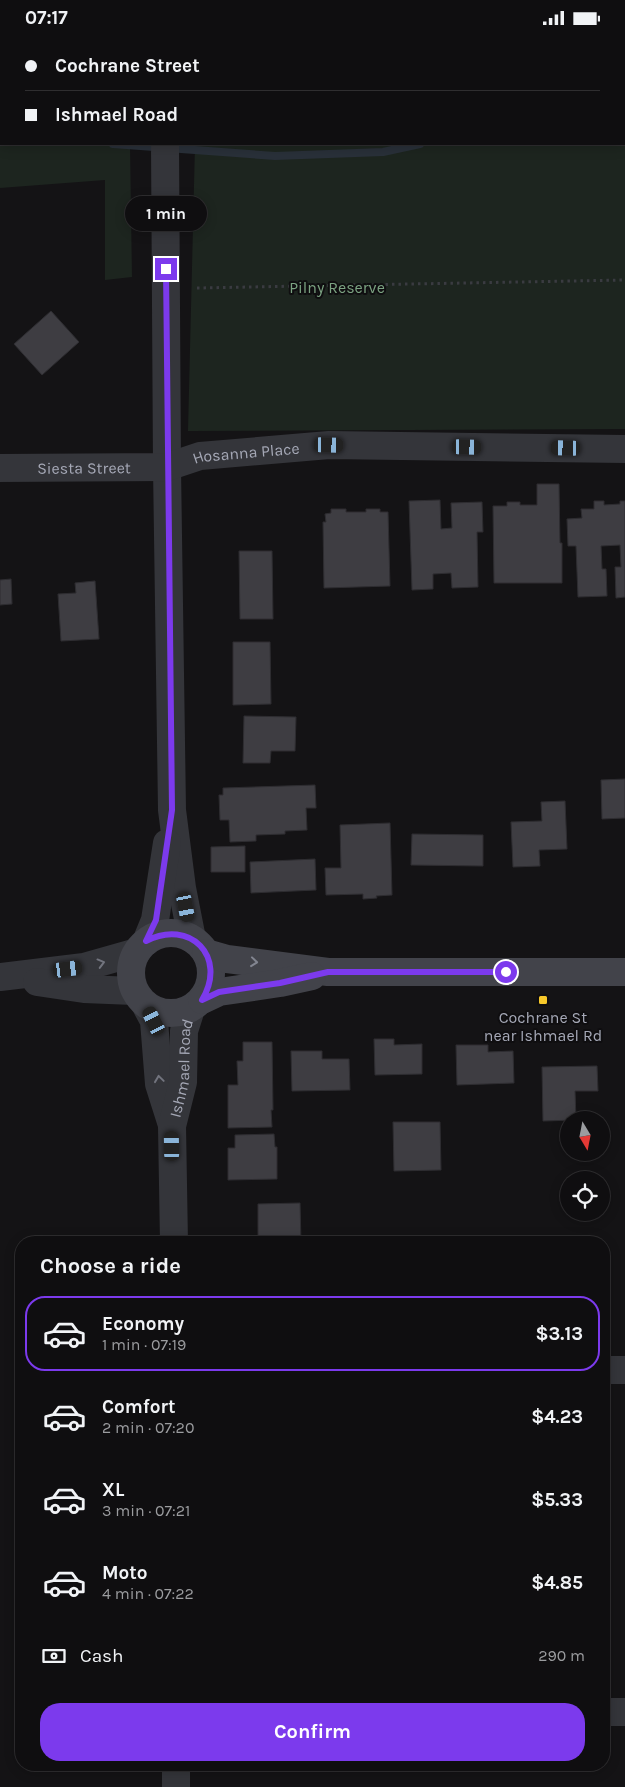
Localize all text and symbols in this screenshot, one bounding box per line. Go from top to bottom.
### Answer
text: 07:17 [25,7,68,29]
text: Cochrane Street [55,55,200,77]
text: Ishmael Road [55,104,178,126]
callout: 1 min [125,197,207,231]
text: 1 min [146,204,186,223]
route end [155,258,177,280]
park label: Pilny Reserve [289,278,385,297]
car [313,437,344,453]
street label: Hosanna Place [190,438,300,467]
car [451,439,482,455]
car [550,440,581,456]
street label: Siesta Street [37,458,131,477]
car [175,891,196,923]
one-way arrow [250,956,258,967]
one-way arrow [97,958,105,968]
car [52,960,83,978]
route start [495,961,517,983]
marker: Cochrane St near Ishmael Rd [537,994,549,1006]
car [140,1004,167,1038]
place label: Cochrane St near Ishmael Rd [484,1008,602,1045]
street label: Ishmael Road [165,1016,197,1119]
one-way arrow [154,1075,165,1083]
north arrow [560,1111,610,1161]
map controls [560,1111,610,1221]
car [164,1131,179,1161]
button: locate [560,1171,610,1221]
text: Choose a ride [40,1253,181,1279]
icon: car [42,1311,87,1356]
text: Economy [102,1313,184,1335]
text: $3.13 [535,1323,583,1345]
text: 1 min · 07:19 [102,1335,186,1354]
icon: car [42,1394,87,1439]
text: Comfort [102,1396,176,1418]
text: $4.23 [531,1406,583,1428]
text: 2 min · 07:20 [102,1418,194,1437]
icon: car [42,1477,87,1522]
text: XL [102,1479,124,1501]
text: $5.33 [531,1489,583,1511]
text: 3 min · 07:21 [102,1501,190,1520]
icon: car [42,1560,87,1605]
text: Moto [102,1562,148,1584]
text: $4.85 [531,1572,583,1594]
text: 4 min · 07:22 [102,1584,194,1603]
icon: cash [40,1642,68,1670]
text: Cash [80,1645,124,1667]
text: 290 m [538,1646,585,1665]
button: Confirm [40,1703,585,1761]

